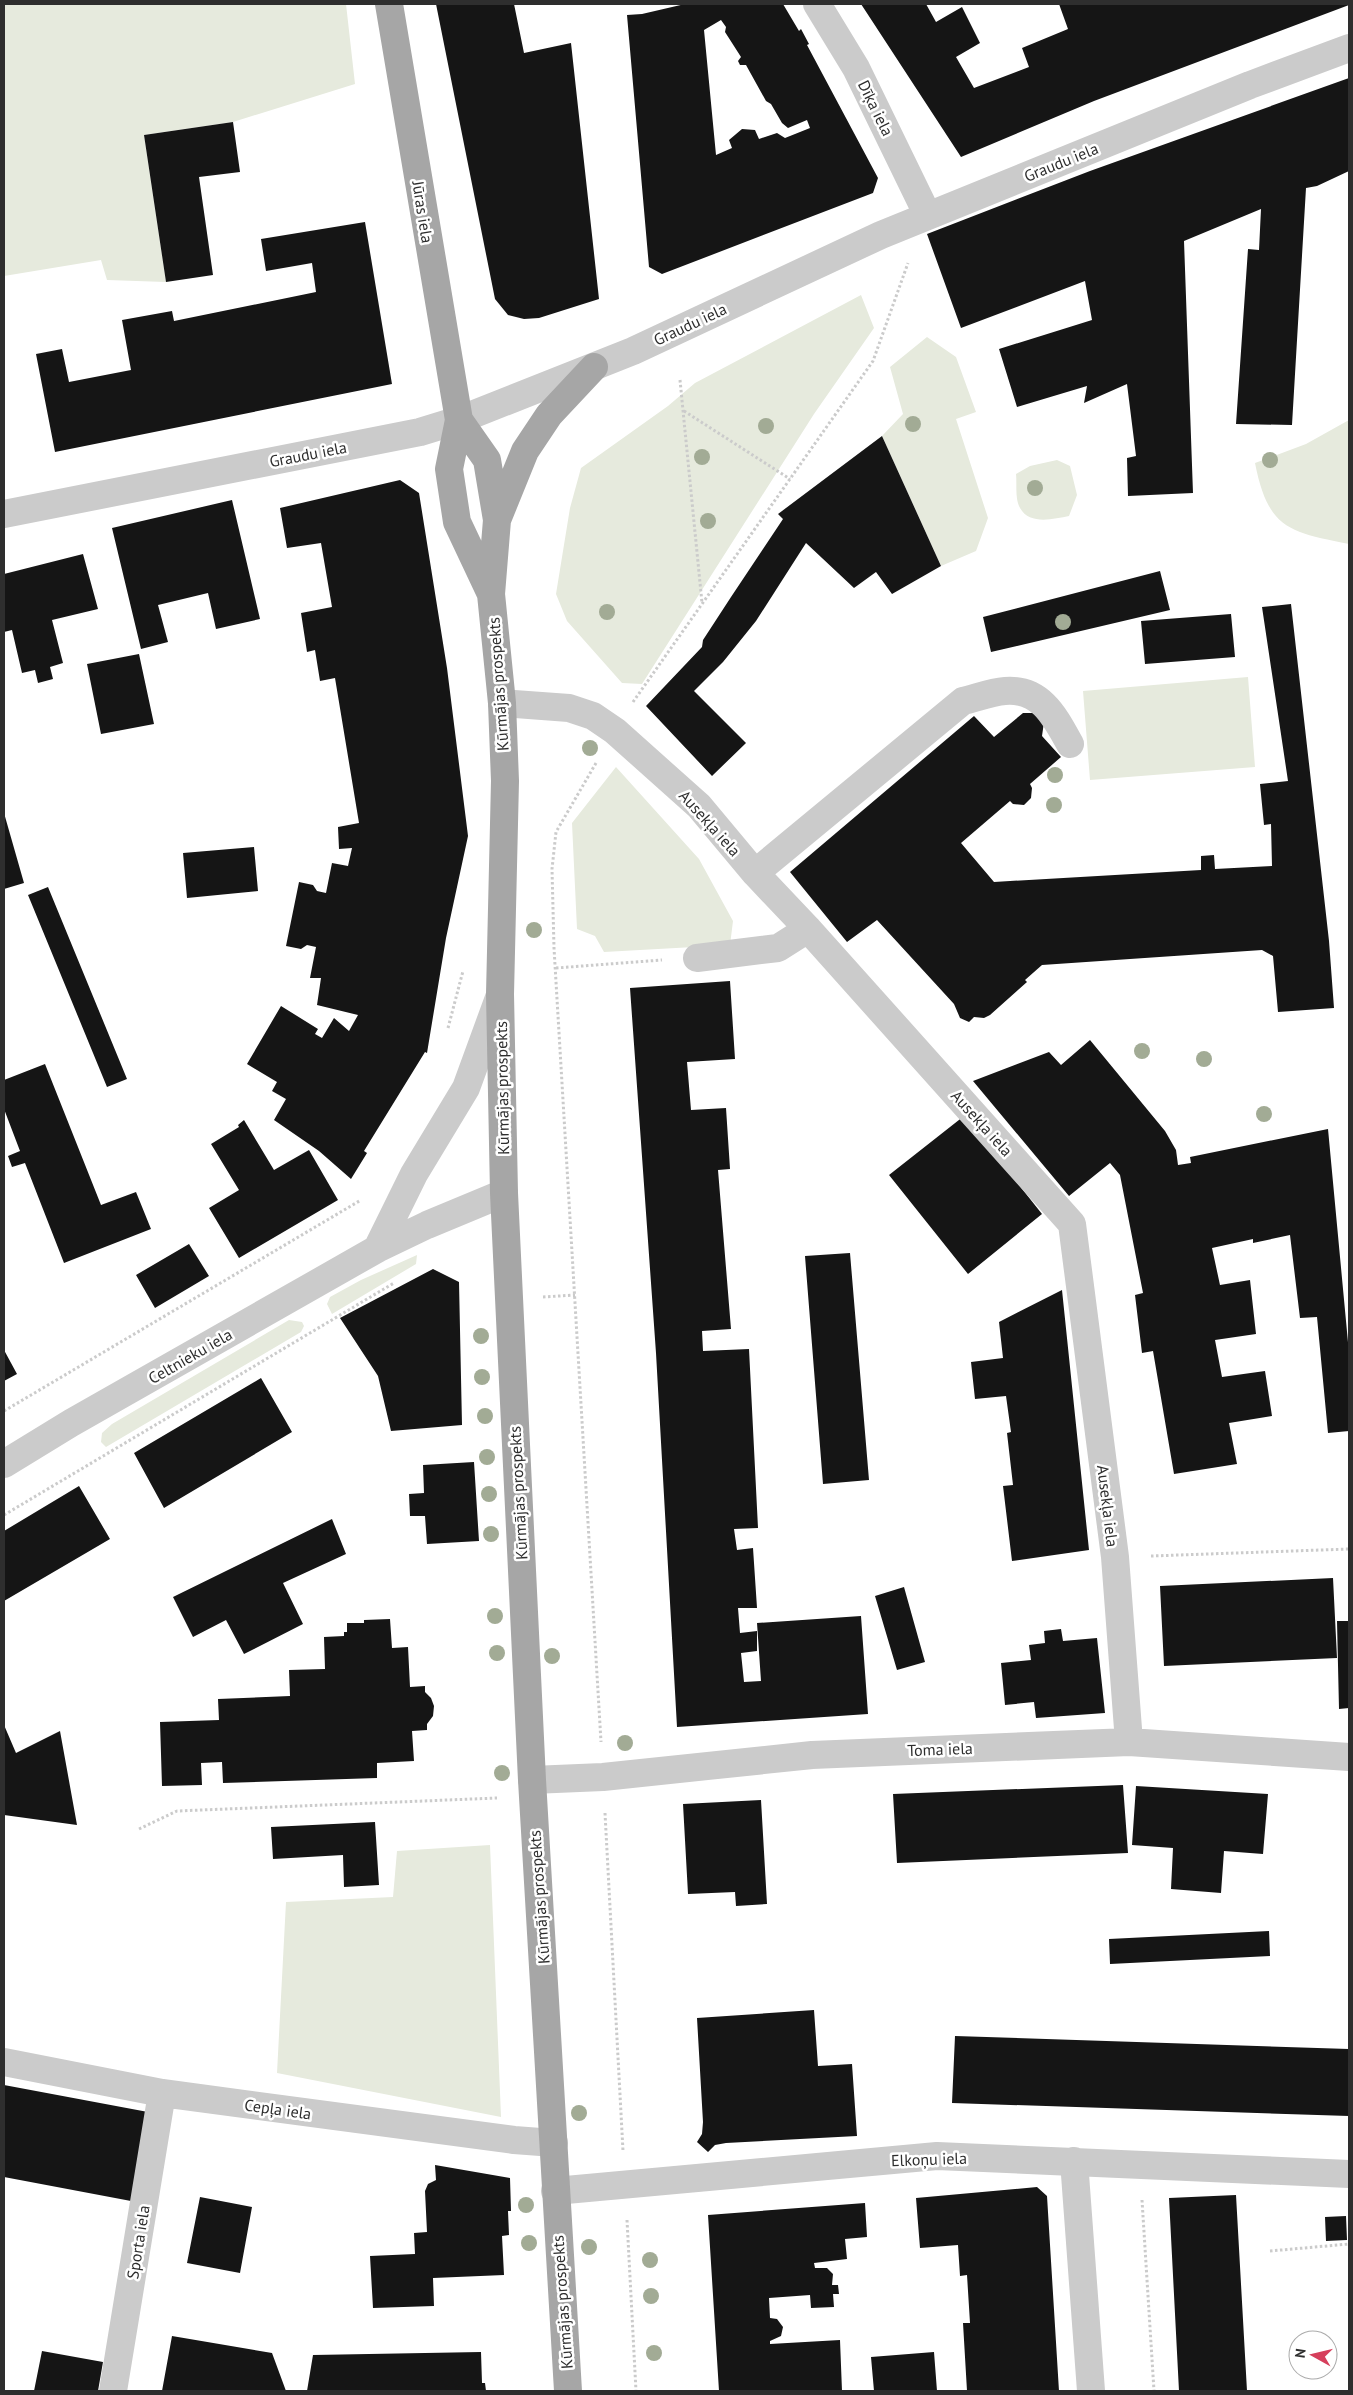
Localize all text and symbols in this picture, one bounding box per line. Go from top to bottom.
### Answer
street label: Dīķa iela [854,77,898,139]
street label: Graudu iela [1021,138,1101,186]
street label: Jūras iela [408,178,438,245]
street label: Graudu iela [650,298,730,350]
street label: Graudu iela [268,437,348,471]
street label: Kūrmājas prospekts [483,616,513,752]
street label: Ausekļa iela [675,786,745,860]
street label: Kūrmājas prospekts [491,1021,513,1155]
street label: Ausekļa iela [947,1086,1017,1160]
street label: Celtnieku iela [144,1324,236,1388]
street label: Kūrmājas prospekts [504,1425,531,1560]
street label: Ausekļa iela [1093,1464,1123,1548]
street label: Toma iela [907,1738,973,1760]
street label: Kūrmājas prospekts [524,1829,554,1965]
street label: Cepļa iela [243,2094,313,2124]
street label: Elkoņu iela [891,2148,967,2170]
street label: Sporta iela [122,2204,154,2280]
street label: Kūrmājas prospekts [547,2234,577,2370]
north arrow [1288,2330,1338,2380]
text: N [1291,2347,1310,2359]

